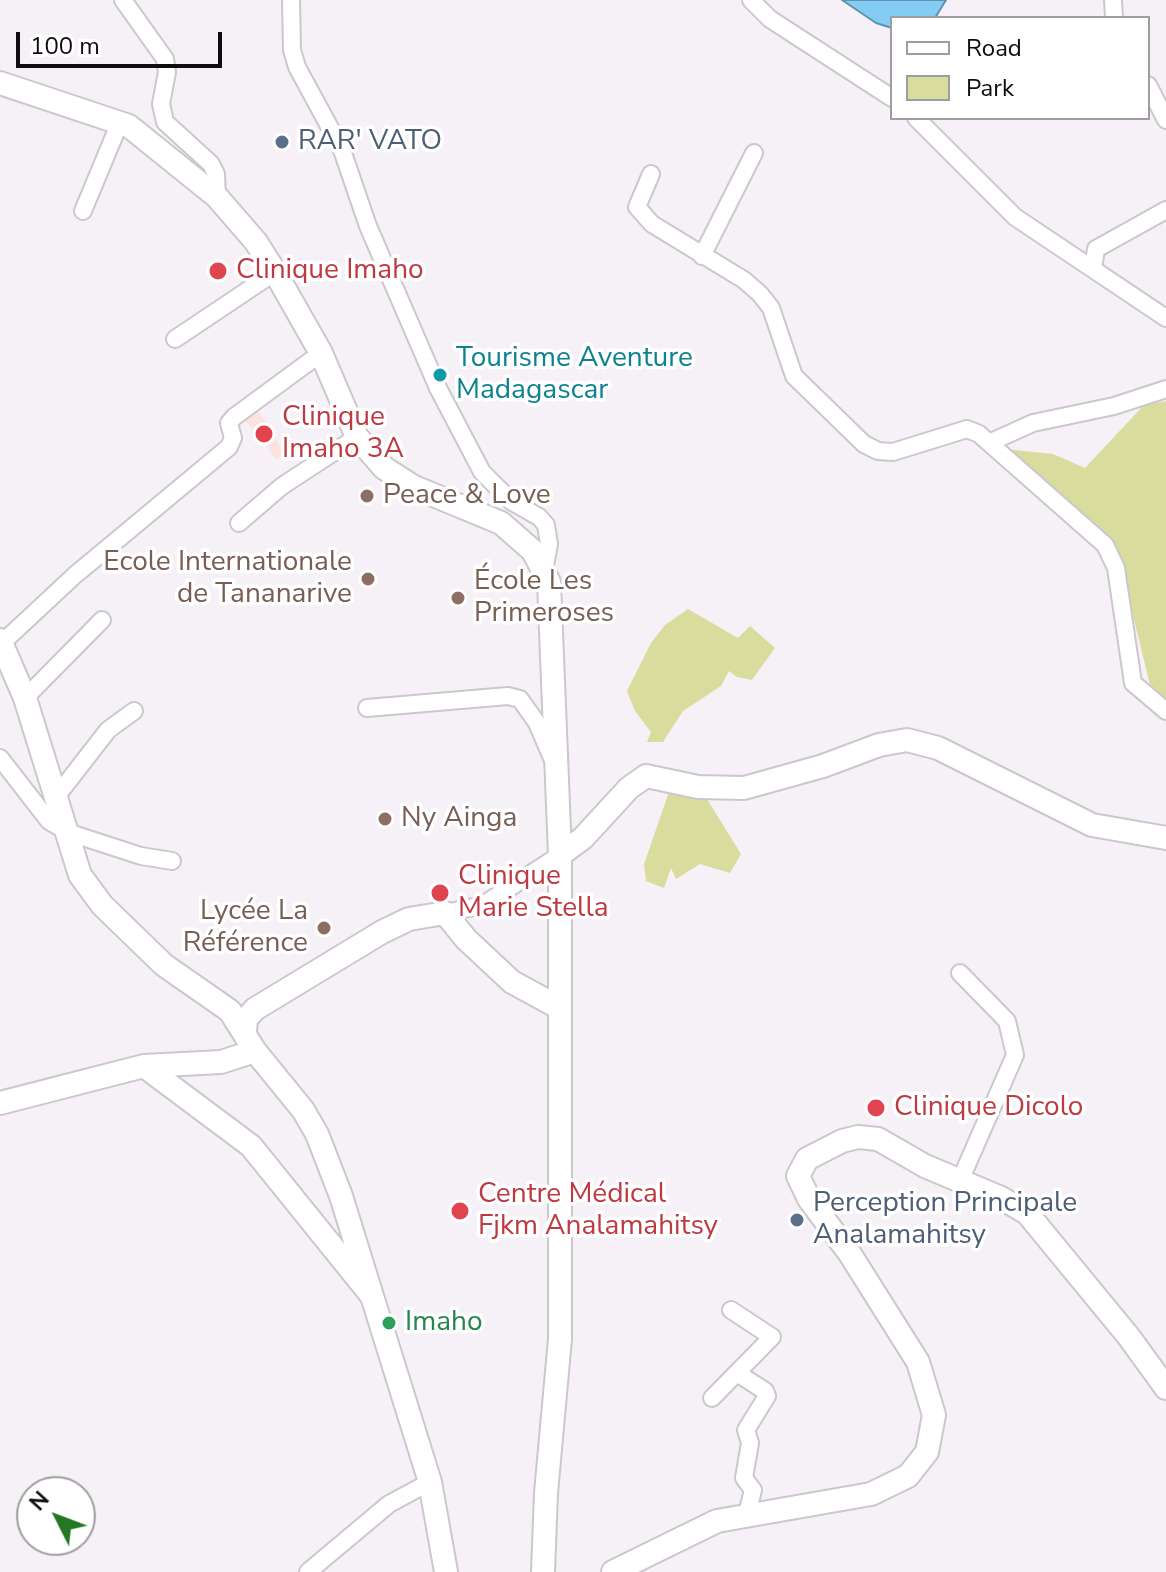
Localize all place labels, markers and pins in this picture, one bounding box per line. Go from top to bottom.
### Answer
place label: RAR' VATO [298,125,442,159]
marker: RAR' VATO [273,133,291,151]
place label: Clinique Imaho [236,254,424,288]
marker: Clinique Imaho [207,260,229,282]
place label: Tourisme Aventure Madagascar [456,342,693,408]
marker: Tourisme Aventure Madagascar [431,366,449,384]
place label: Clinique Imaho 3A [282,401,404,467]
marker: Clinique Imaho 3A [253,423,275,445]
place label: Peace & Love [383,479,551,513]
marker: Peace & Love [358,487,376,505]
place label: Ecole Internationale de Tananarive [103,546,352,612]
place label: École Les Primeroses [474,565,614,631]
marker: Ecole Internationale de Tananarive [359,570,377,588]
marker: École Les Primeroses [449,589,467,607]
place label: Ny Ainga [401,802,517,836]
marker: Ny Ainga [376,810,394,828]
place label: Clinique Marie Stella [458,860,609,926]
marker: Clinique Marie Stella [429,882,451,904]
place label: Lycée La Référence [183,895,308,961]
marker: Lycée La Référence [315,919,333,937]
place label: Clinique Dicolo [894,1091,1083,1125]
marker: Clinique Dicolo [865,1097,887,1119]
place label: Centre Médical Fjkm Analamahitsy [478,1178,718,1244]
place label: Perception Principale Analamahitsy [813,1187,1077,1253]
marker: Centre Médical Fjkm Analamahitsy [449,1200,471,1222]
marker: Perception Principale Analamahitsy [788,1211,806,1229]
place label: Imaho [405,1306,482,1340]
marker: Imaho [380,1314,398,1332]

